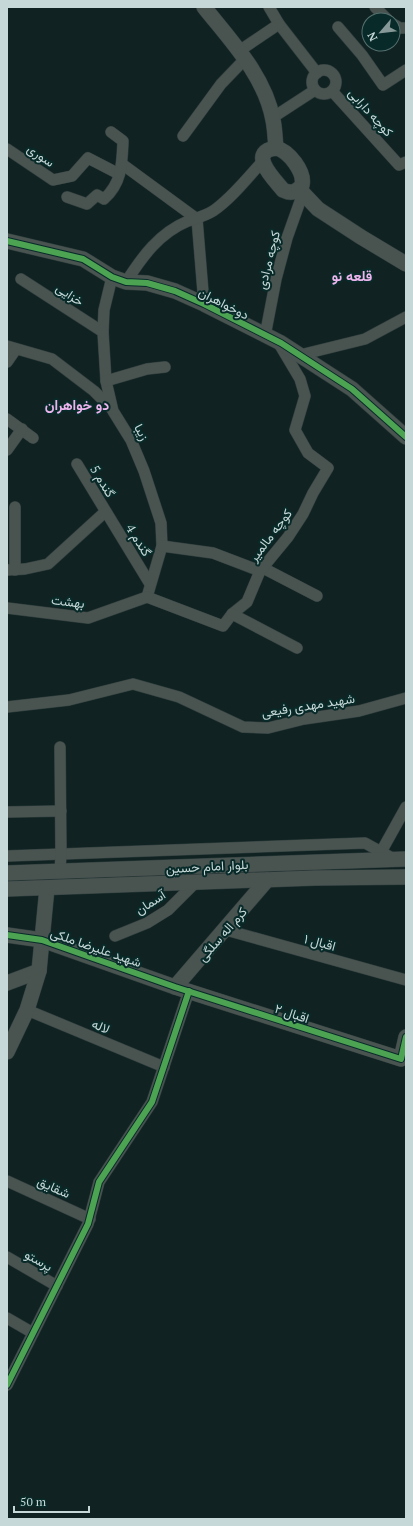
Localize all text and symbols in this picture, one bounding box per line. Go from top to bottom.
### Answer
north arrow [361,12,401,52]
text: N [364,29,380,44]
street label: کوچه دارابی [344,84,398,141]
street label: سوری [24,139,58,171]
street label: کوچه مرادی [252,229,285,291]
district label: قلعه نو [332,266,372,285]
street label: خزایی [52,278,88,310]
street label: دوخواهران [196,283,252,323]
district label: دو خواهران [45,395,109,414]
street label: زیبا [130,421,154,443]
street label: گندم 5 [86,461,120,501]
street label: کوچه مالمیر [244,505,297,567]
street label: گندم 4 [122,520,156,560]
street label: بهشت [50,590,86,612]
street label: شهید مهدی رفیعی [260,689,356,721]
street label: بلوار امام حسین [165,855,249,877]
street label: آسمان [131,885,170,919]
street label: کرم اله سلگی [193,903,251,965]
street label: شهید علیرضا ملکی [48,923,144,971]
street label: اقبال ۱ [302,929,338,955]
street label: اقبال ۲ [273,999,311,1027]
street label: لاله [89,1014,113,1038]
street label: شقایق [35,1172,73,1202]
street label: پرستو [21,1245,56,1276]
scale bar [14,1488,89,1514]
text: 50 m [20,1494,47,1509]

